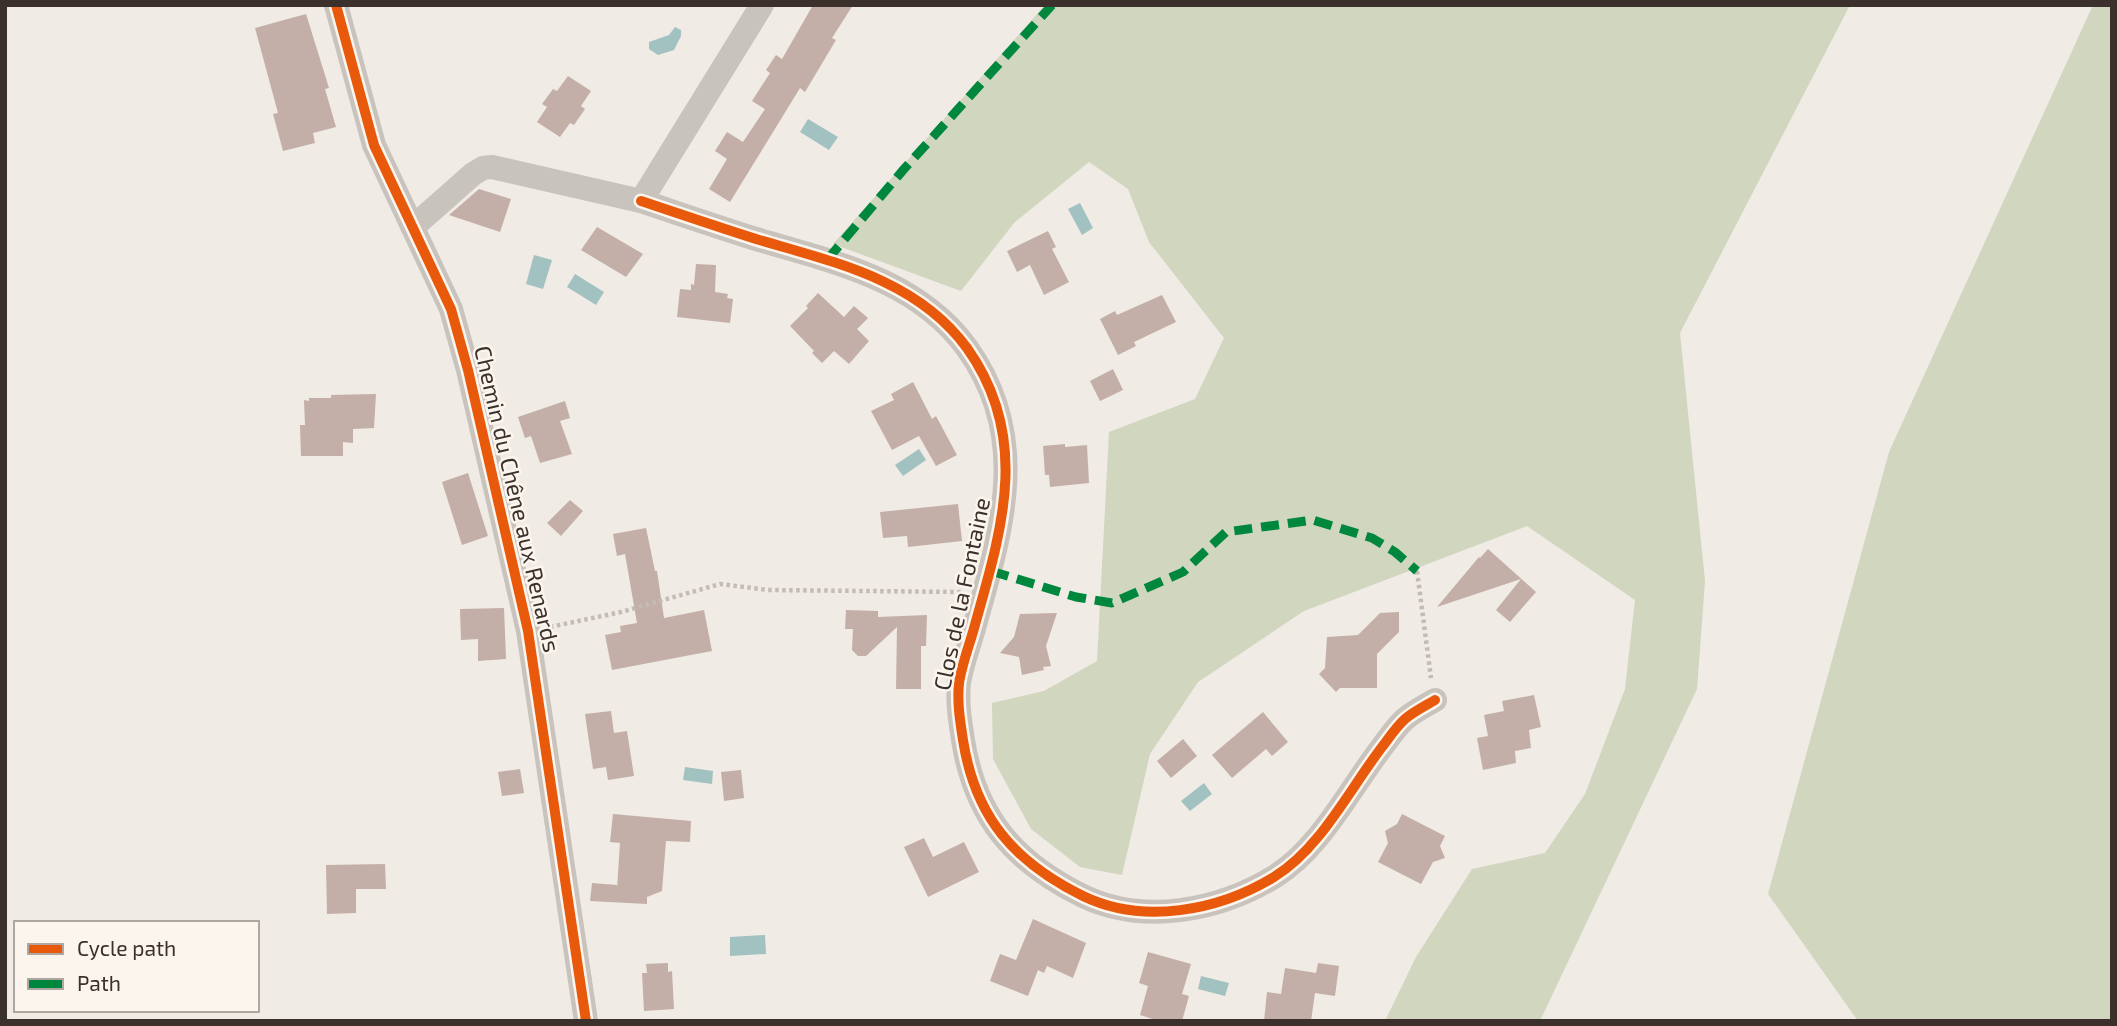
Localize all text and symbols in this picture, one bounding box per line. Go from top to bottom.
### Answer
street label: Chemin du Chêne aux Renards [469,343,567,655]
street label: Clos de la Fontaine [927,495,995,693]
legend [14,921,259,1012]
text: Cycle path [77,935,176,960]
text: Path [77,970,121,995]

